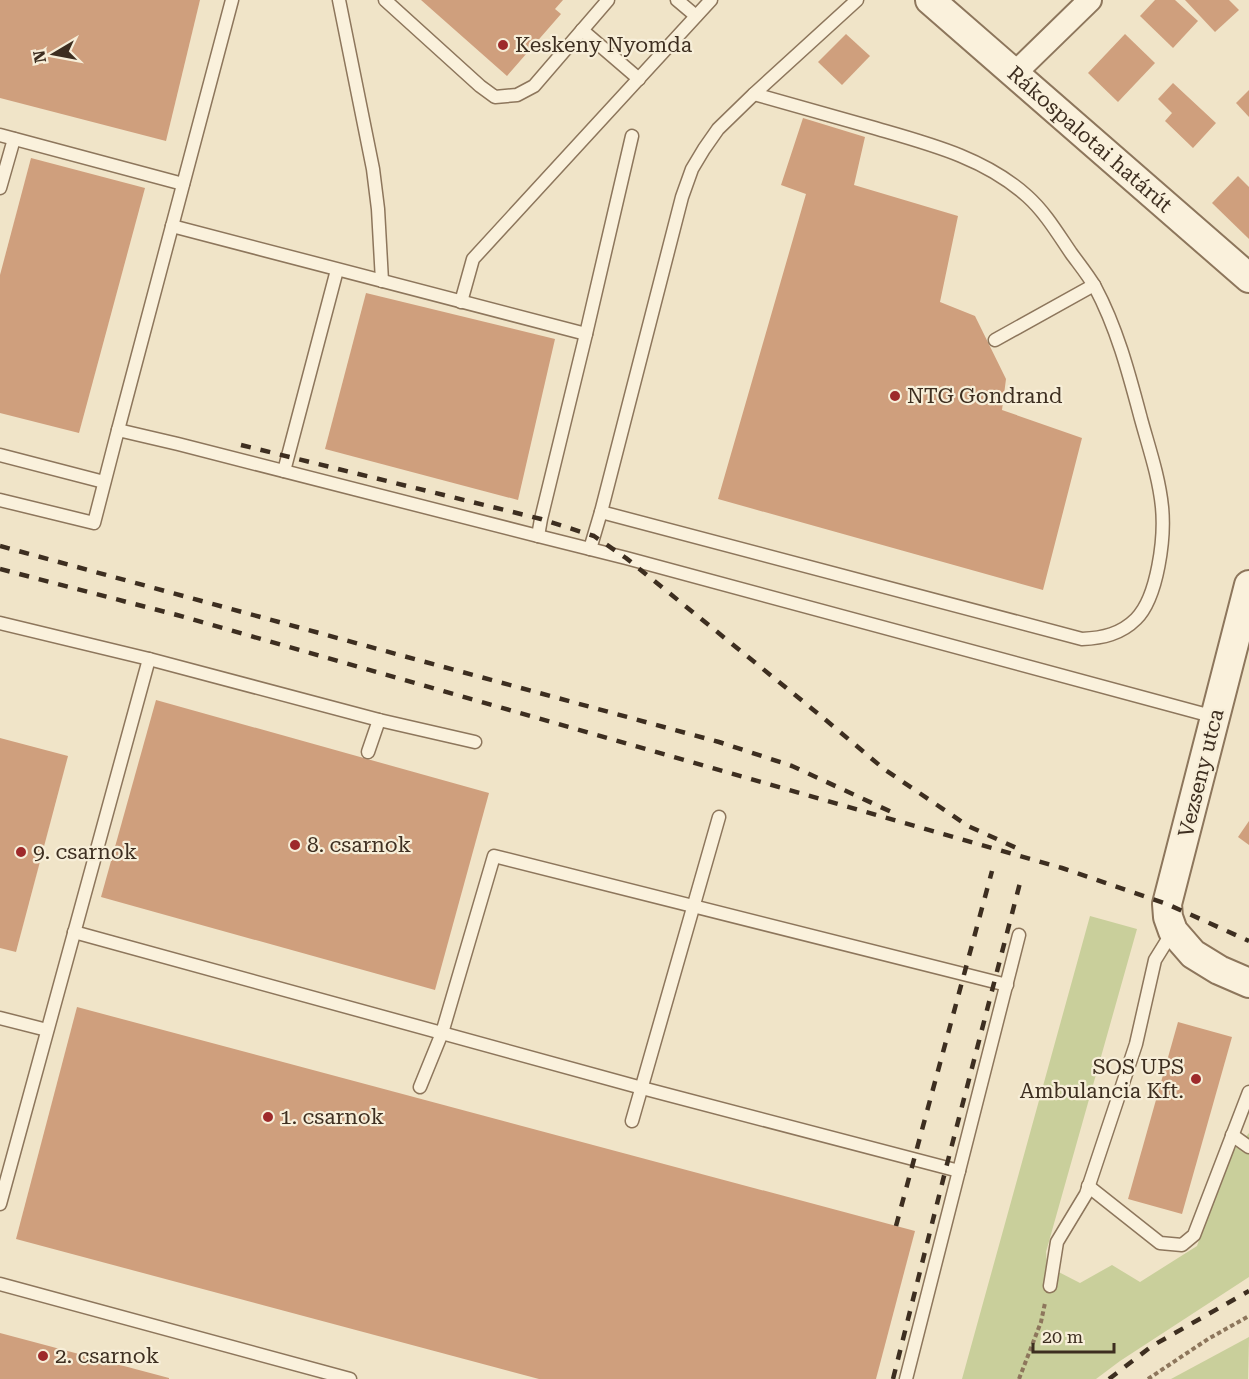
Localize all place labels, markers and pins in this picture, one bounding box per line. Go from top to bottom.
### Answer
place label: Keskeny Nyomda [515,33,693,57]
marker: Keskeny Nyomda [496,38,510,52]
place label: NTG Gondrand [907,384,1063,408]
marker: NTG Gondrand [888,389,902,403]
place label: 8. csarnok [307,833,411,857]
marker: 8. csarnok [288,838,302,852]
place label: 9. csarnok [33,840,137,864]
marker: 9. csarnok [14,845,28,859]
place label: SOS UPS Ambulancia Kft. [1020,1055,1184,1103]
marker: SOS UPS Ambulancia Kft. [1189,1072,1203,1086]
place label: 1. csarnok [280,1105,384,1129]
marker: 1. csarnok [261,1110,275,1124]
place label: 2. csarnok [55,1344,159,1368]
marker: 2. csarnok [36,1349,50,1363]

